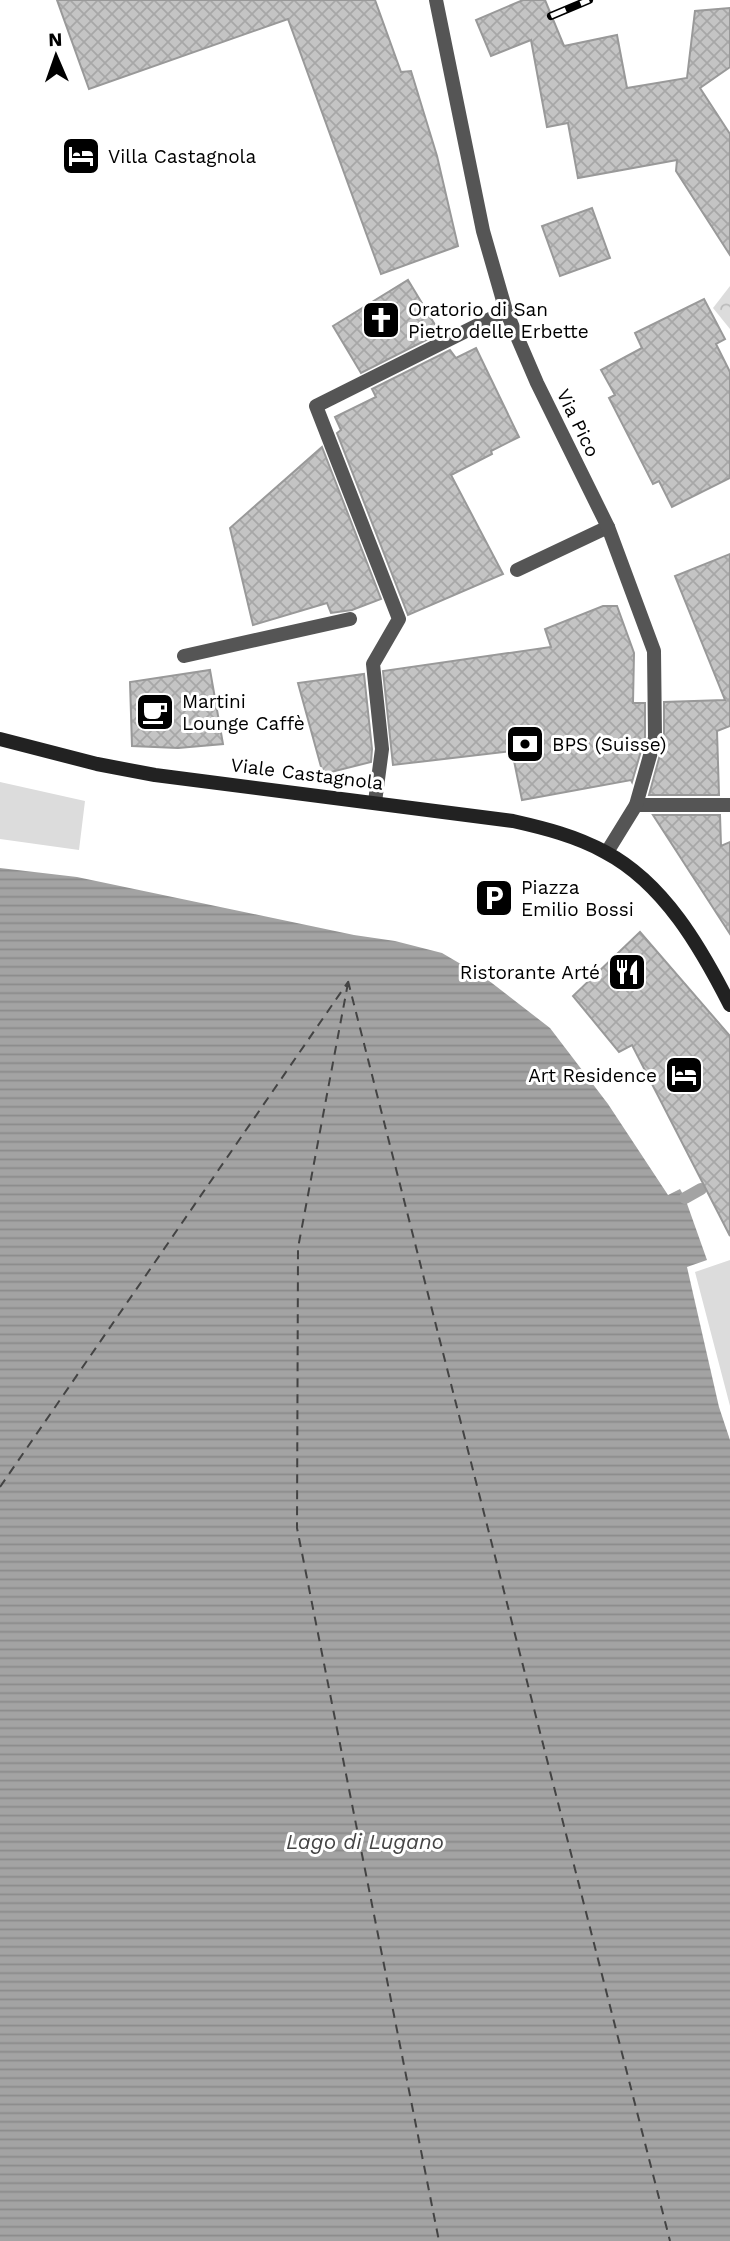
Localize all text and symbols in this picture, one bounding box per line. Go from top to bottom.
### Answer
north arrow [21,21,91,91]
text: N [48,28,63,51]
hotel icon: Villa Castagnola [60,135,102,177]
place label: Villa Castagnola [108,145,256,168]
place label: Oratorio di San Pietro delle Erbette [408,298,589,343]
church icon: Oratorio di San Pietro delle Erbette [360,299,402,341]
street label: Via Pico [552,385,604,461]
place label: Martini Lounge Caffè [182,690,305,735]
cafe icon: Martini Lounge Caffè [134,691,176,733]
bank icon: BPS (Suisse) [504,723,546,765]
place label: BPS (Suisse) [552,733,666,756]
street label: Viale Castagnola [229,753,385,795]
place label: Piazza Emilio Bossi [521,876,634,921]
parking icon: Piazza Emilio Bossi [473,877,515,919]
restaurant icon: Ristorante Arté [606,951,648,993]
place label: Ristorante Arté [460,961,600,984]
hotel icon: Art Residence [663,1054,705,1096]
place label: Art Residence [528,1064,657,1087]
water label: Lago di Lugano [286,1829,444,1854]

